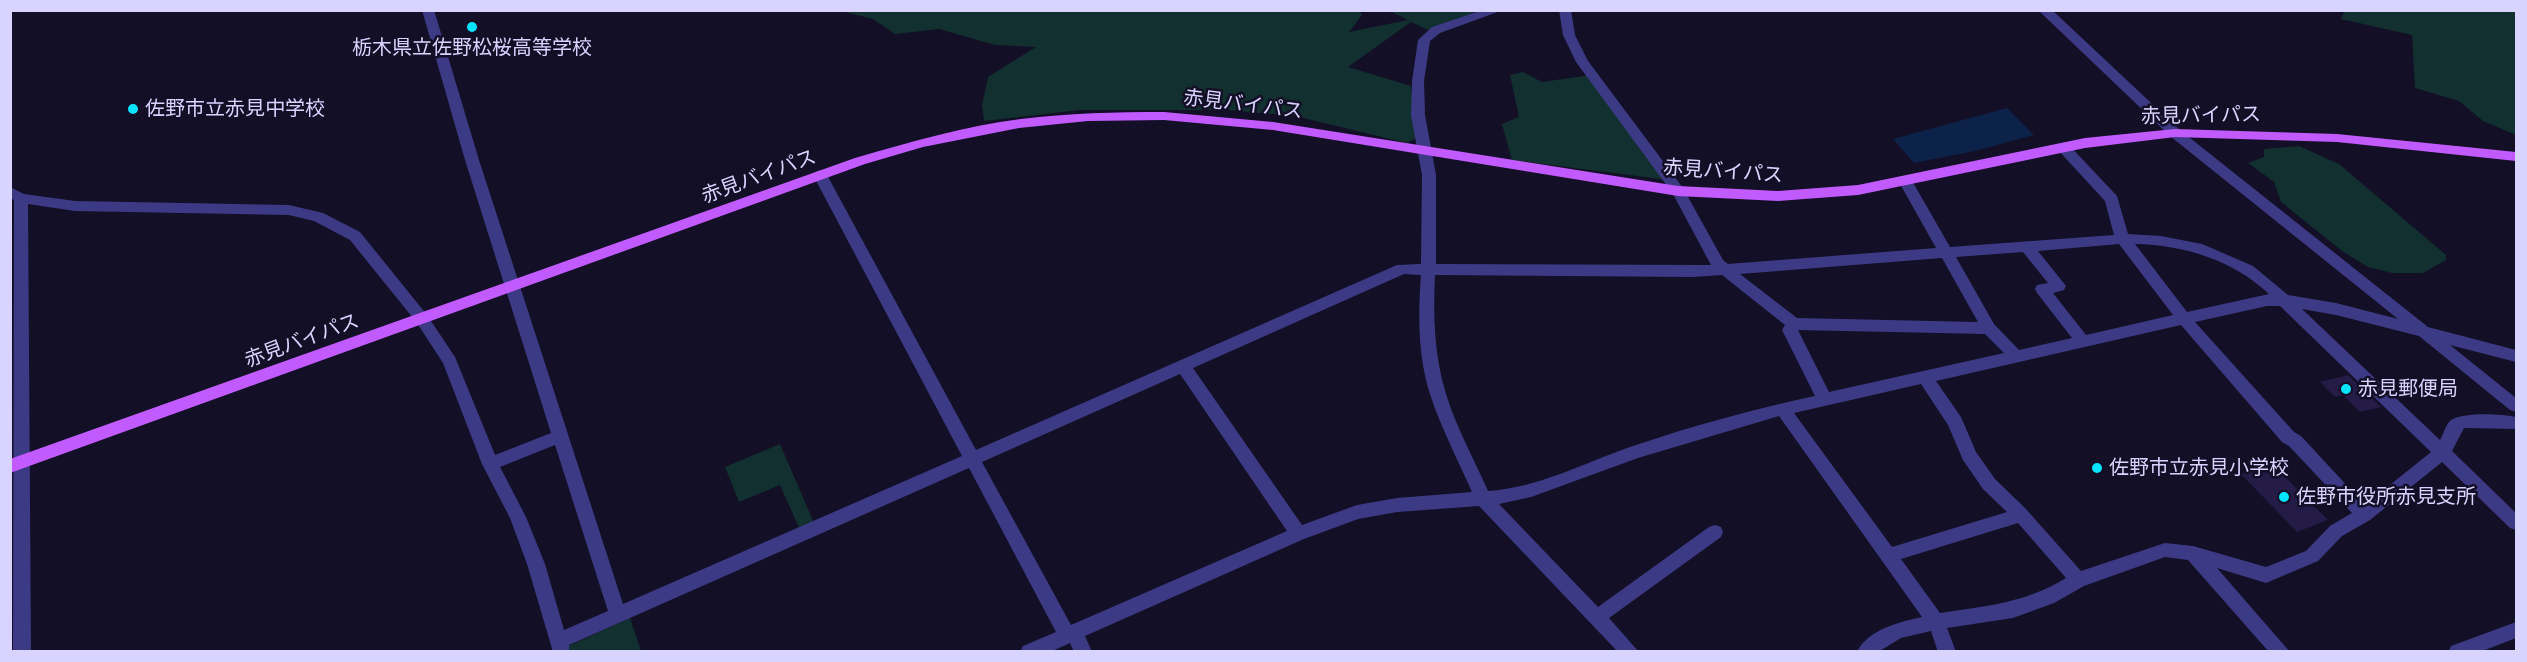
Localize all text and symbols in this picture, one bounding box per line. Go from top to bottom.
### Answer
marker: 栃木県立佐野松桜高等学校 [465,20,479,34]
place label: 栃木県立佐野松桜高等学校 [352,36,592,60]
street label: 赤見バイパス [1182,86,1304,124]
place label: 佐野市立赤見中学校 [145,97,325,121]
marker: 佐野市立赤見中学校 [126,102,140,116]
street label: 赤見バイパス [2141,103,2261,129]
street label: 赤見バイパス [699,145,819,209]
street label: 赤見バイパス [1662,156,1784,188]
street label: 赤見バイパス [242,309,362,373]
place label: 赤見郵便局 [2358,377,2458,401]
marker: 赤見郵便局 [2339,382,2353,396]
place label: 佐野市立赤見小学校 [2109,456,2289,480]
marker: 佐野市立赤見小学校 [2090,461,2104,475]
place label: 佐野市役所赤見支所 [2296,485,2476,509]
marker: 佐野市役所赤見支所 [2277,490,2291,504]

